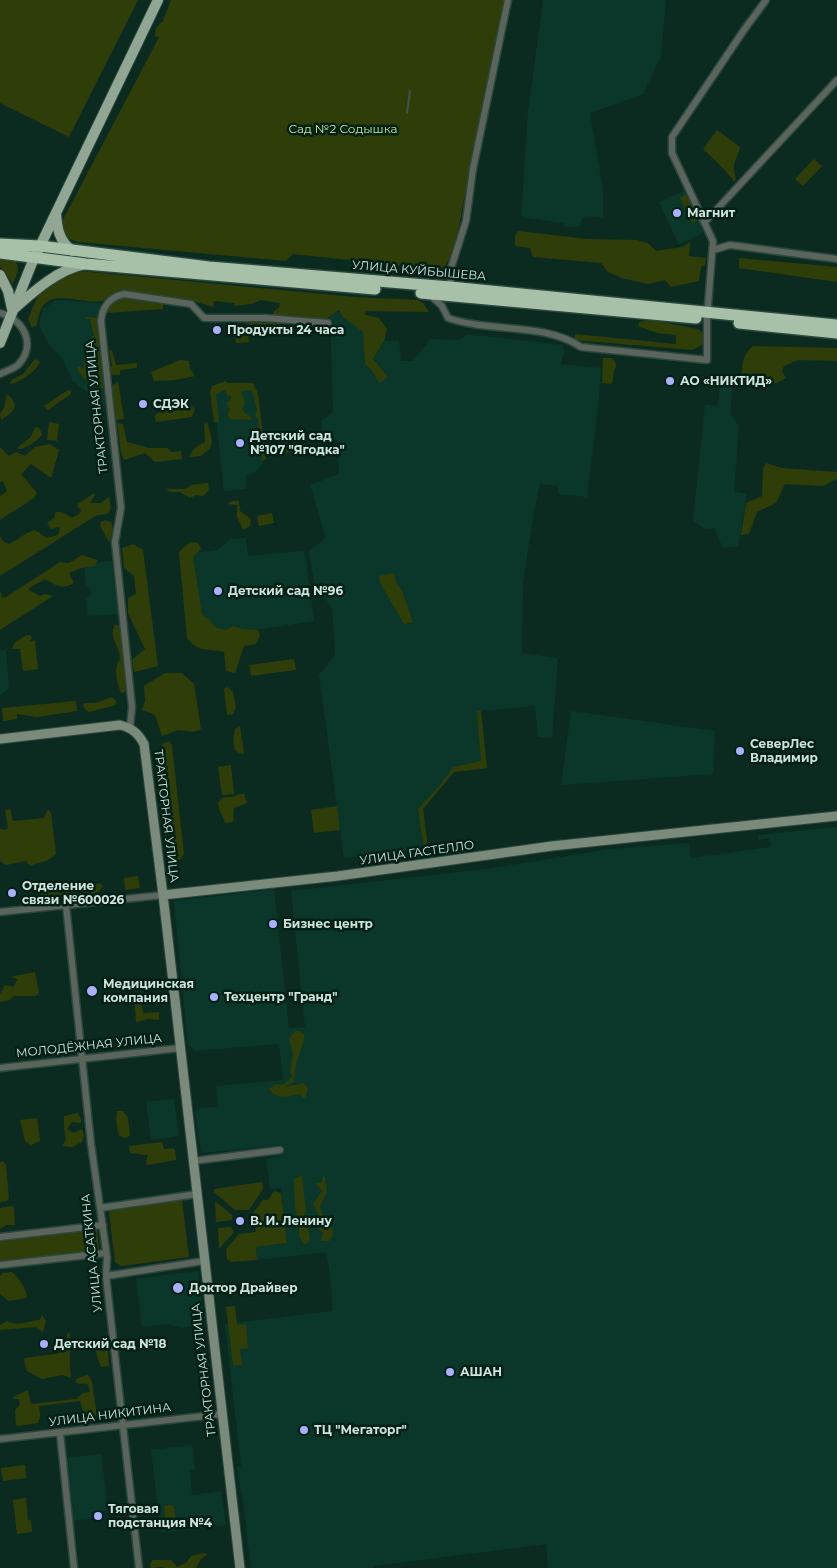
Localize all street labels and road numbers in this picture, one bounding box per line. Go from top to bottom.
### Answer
street label: УЛИЦА КУЙБЫШЕВА [351,258,487,284]
street label: ТРАКТОРНАЯ УЛИЦА [83,340,111,474]
street label: ТРАКТОРНАЯ УЛИЦА [151,749,181,883]
street label: УЛИЦА ГАСТЕЛЛО [359,838,475,868]
street label: МОЛОДЁЖНАЯ УЛИЦА [15,1031,163,1061]
street label: УЛИЦА АСАТКИНА [79,1193,105,1313]
street label: ТРАКТОРНАЯ УЛИЦА [189,1303,219,1437]
street label: УЛИЦА НИКИТИНА [48,1400,172,1430]

